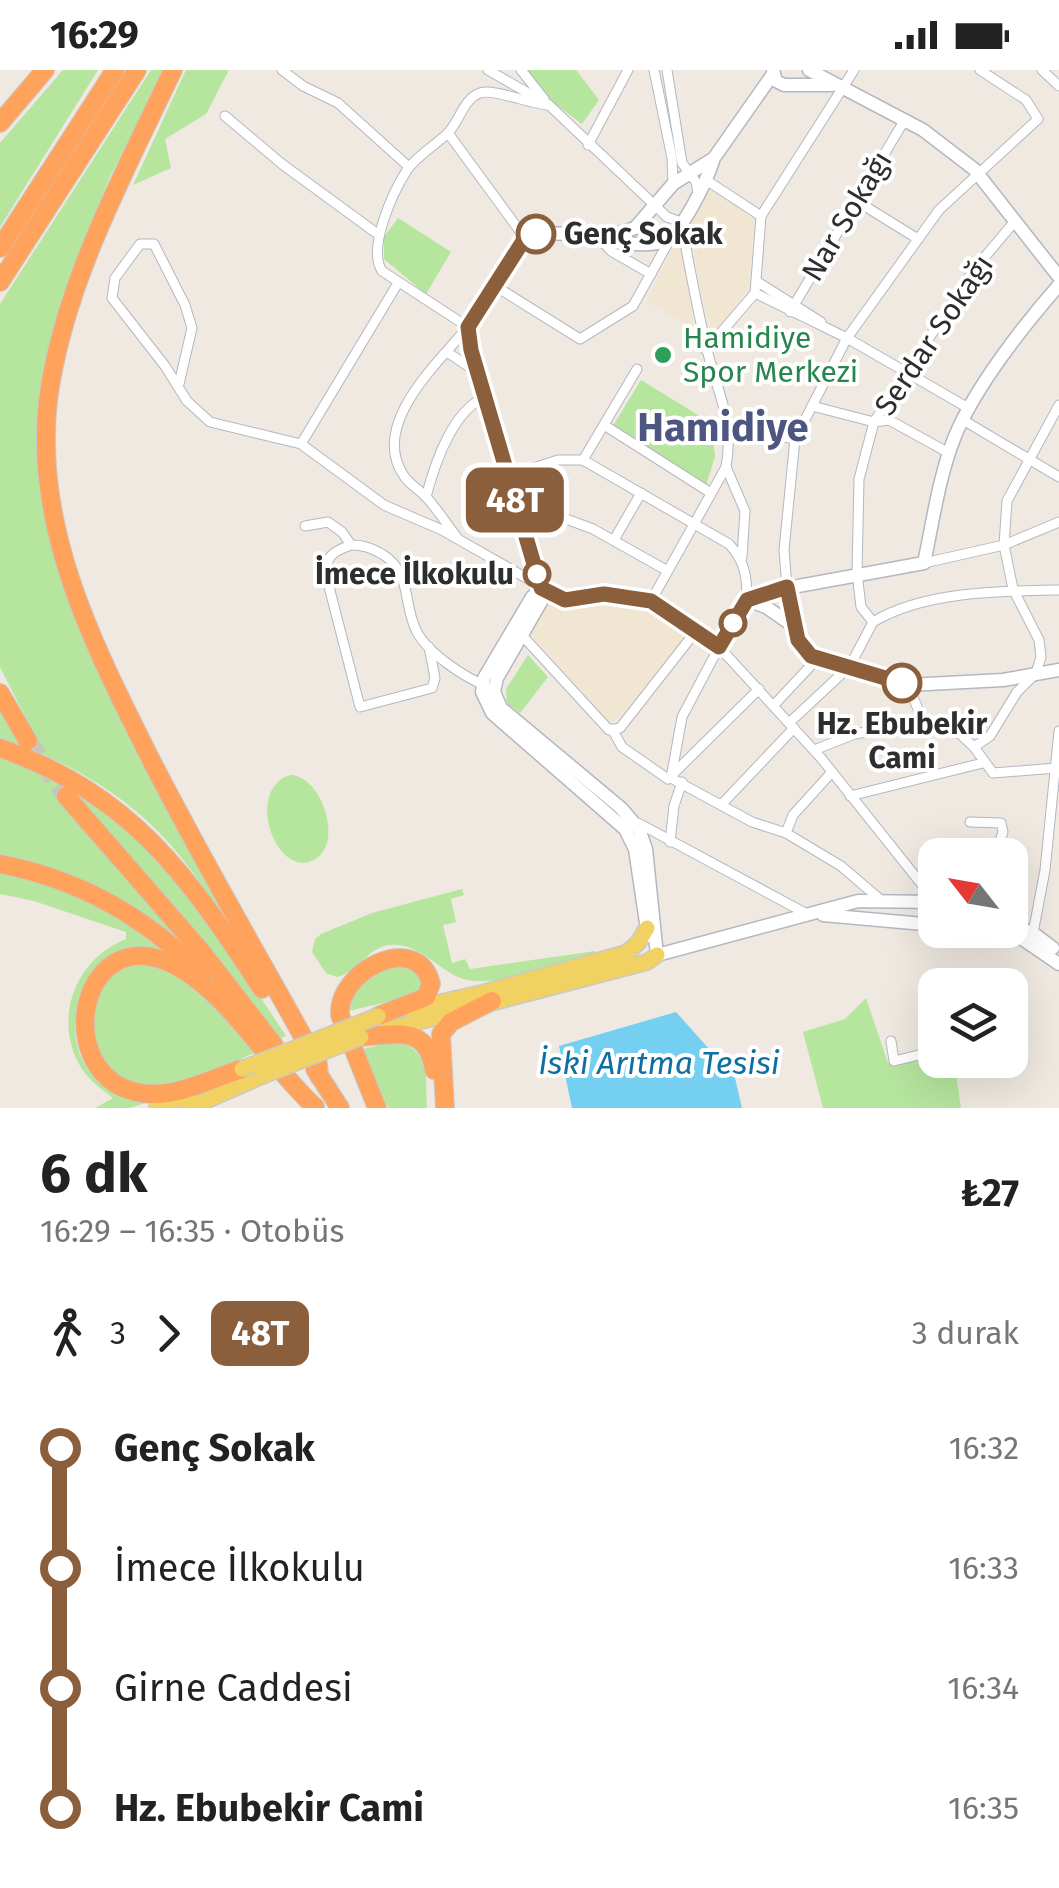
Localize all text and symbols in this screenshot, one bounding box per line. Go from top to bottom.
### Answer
text: 16:29 [50,12,139,58]
street label: Nar Sokağı [794,144,900,288]
marker: Genç Sokak [517,215,555,253]
place label: Genç Sokak [564,216,723,253]
street label: Serdar Sokağı [867,248,1001,422]
place label: Hamidiye Spor Merkezi [683,320,858,390]
marker: Hamidiye Spor Merkezi [652,344,674,366]
district label: Hamidiye [637,404,809,452]
line badge: 48T [458,468,572,532]
text: 48T [486,479,544,521]
place label: İmece İlkokulu [315,555,514,592]
marker: İmece İlkokulu [524,561,550,587]
unlabelled marker [720,610,746,636]
marker: Hz. Ebubekir Cami [883,664,921,702]
place label: Hz. Ebubekir Cami [817,706,988,776]
north arrow [918,838,1028,948]
map controls [918,838,1028,1078]
button: layers [918,968,1028,1078]
water label: İski Arıtma Tesisi [538,1044,780,1082]
text: 6 dk [40,1141,147,1207]
text: ₺27 [961,1170,1019,1216]
text: 16:29 – 16:35 · Otobüs [40,1212,345,1250]
icon: walk [40,1306,95,1361]
icon: forward [141,1306,196,1361]
text: 48T [231,1312,289,1354]
text: 3 [110,1314,126,1352]
text: 3 durak [912,1314,1019,1352]
text: Genç Sokak [114,1425,315,1471]
text: 16:32 [949,1429,1019,1467]
text: İmece İlkokulu [114,1545,365,1591]
text: 16:33 [948,1549,1019,1587]
text: Girne Caddesi [114,1665,353,1711]
text: 16:34 [947,1669,1019,1707]
text: Hz. Ebubekir Cami [114,1785,424,1831]
text: 16:35 [948,1789,1019,1827]

